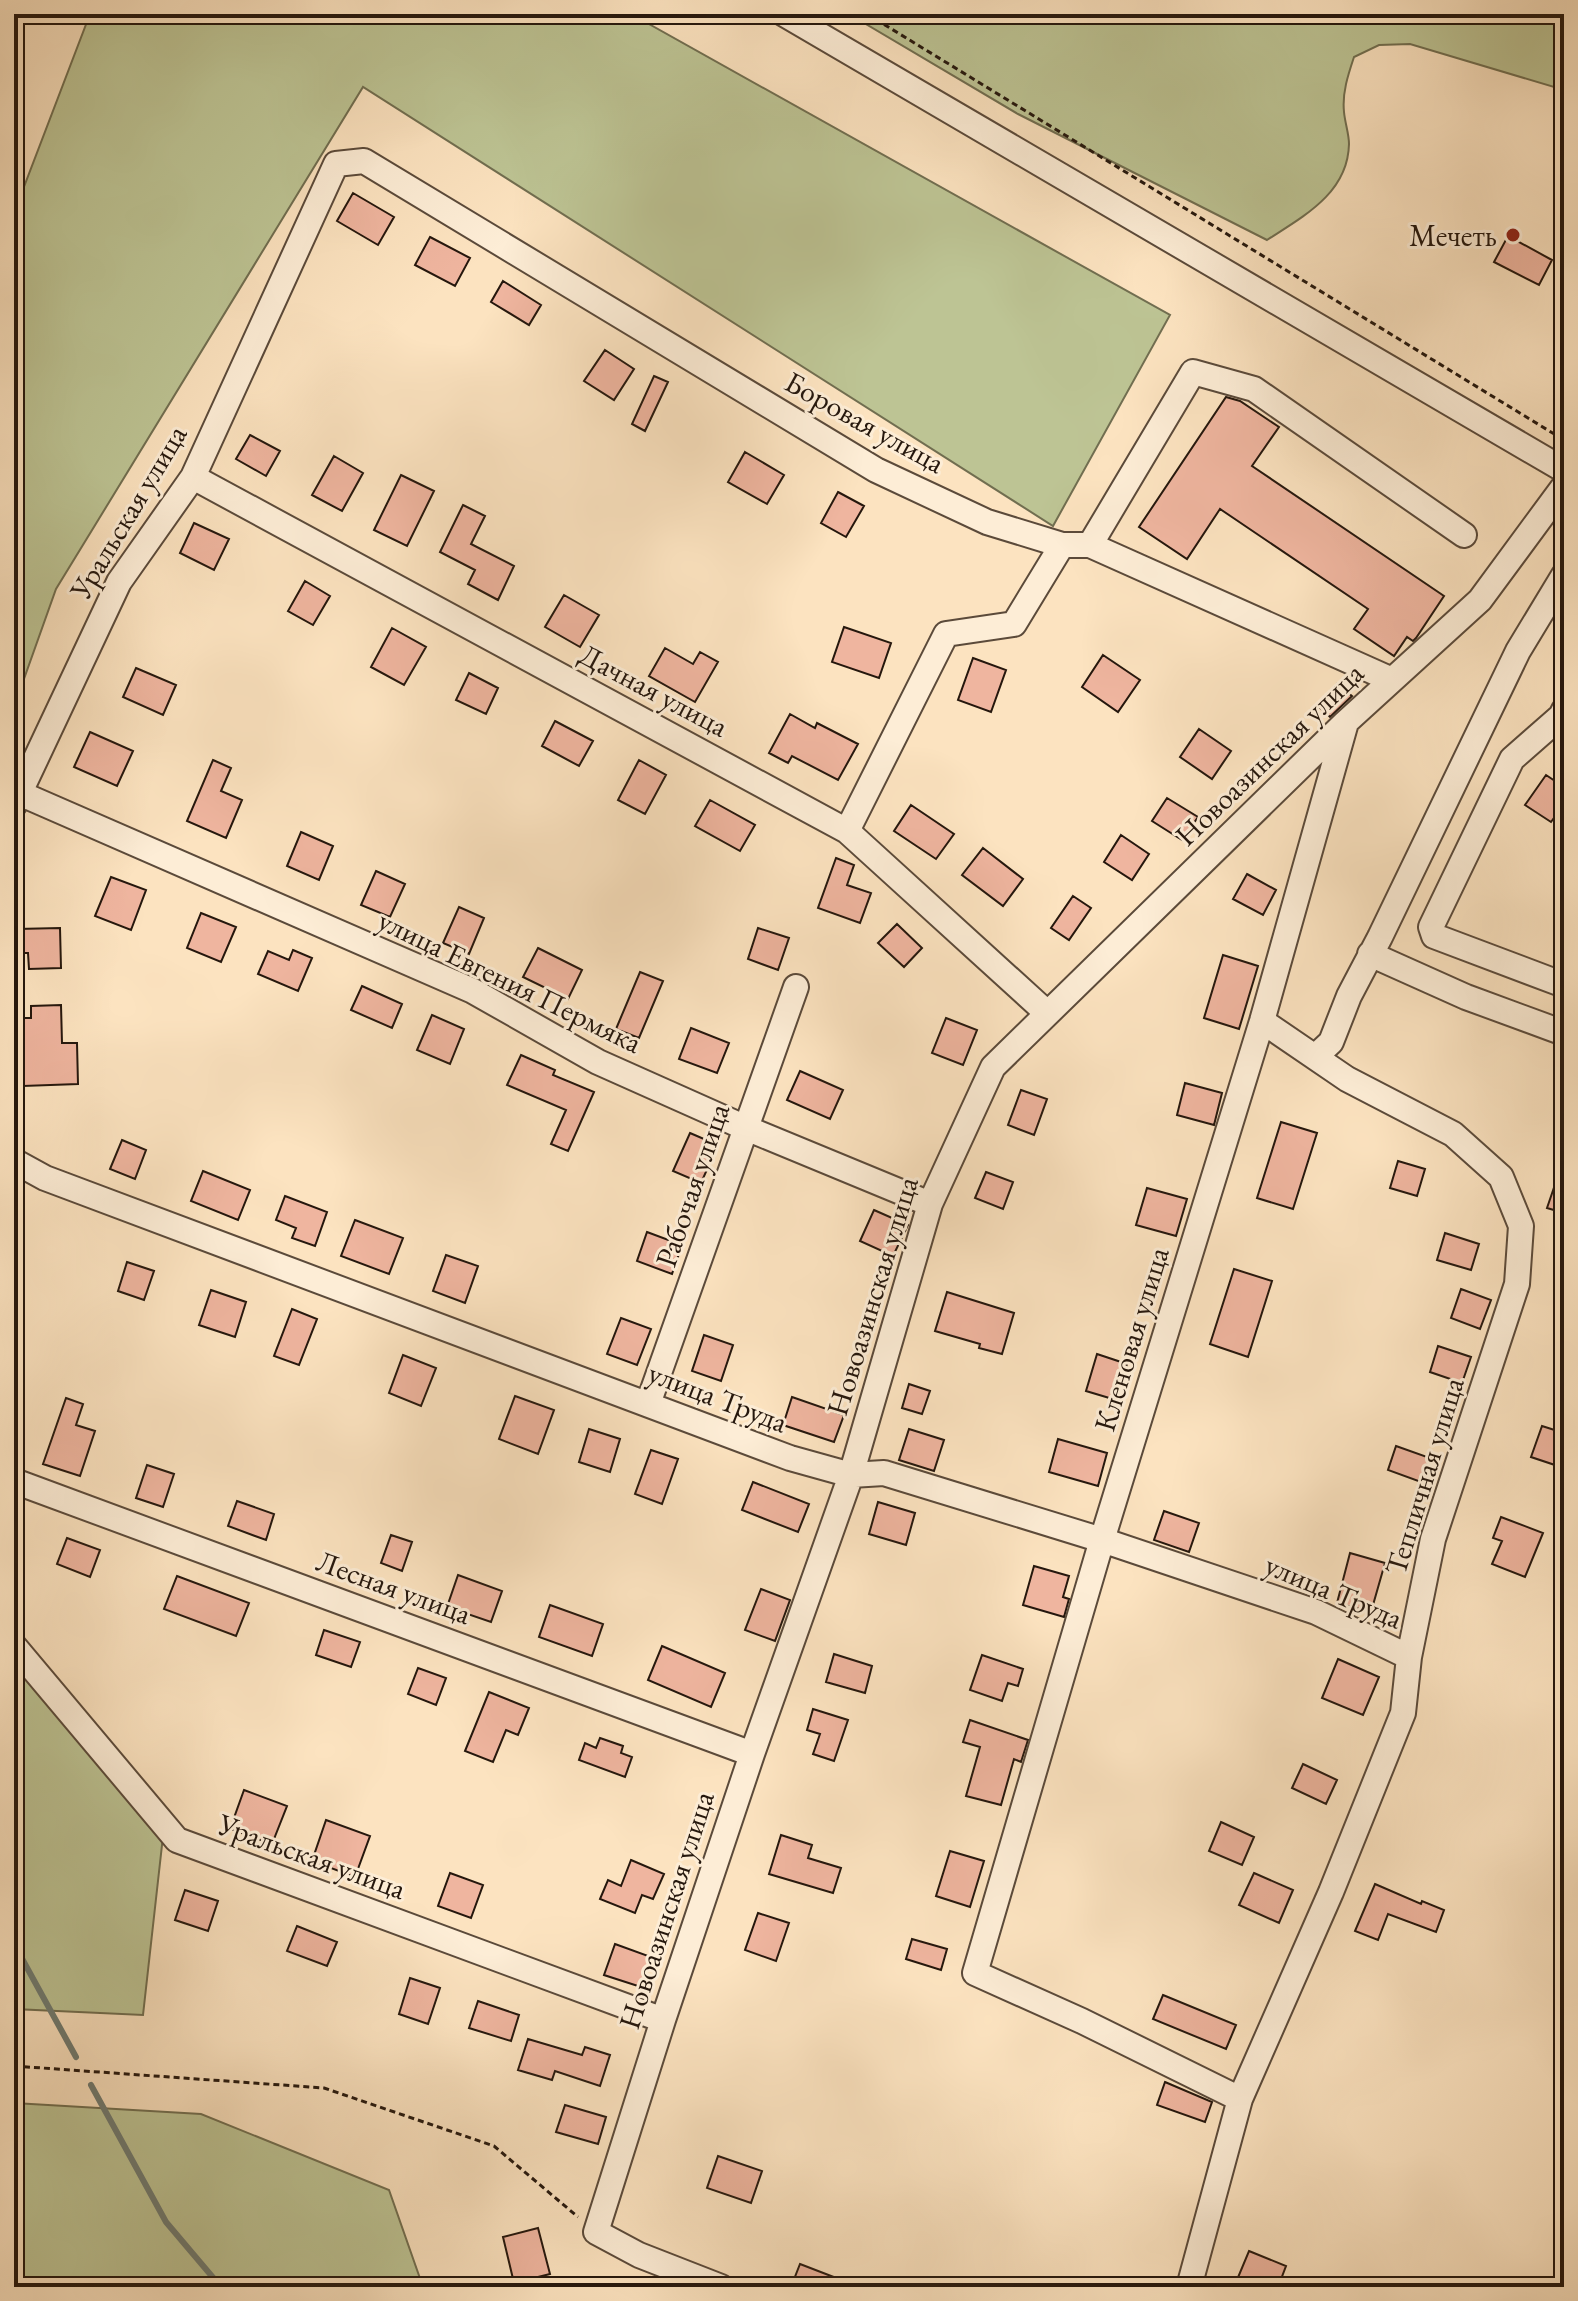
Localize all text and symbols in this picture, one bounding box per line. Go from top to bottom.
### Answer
place label: Мечеть [1409,216,1497,255]
marker: Мечеть [1504,226,1522,244]
street label: Боровая улица [778,362,952,482]
street label: Уральская улица [60,418,195,607]
street label: Дачная улица [573,635,735,745]
street label: Новоазинская улица [1166,654,1372,854]
street label: улица Евгения Пермяка [372,900,648,1062]
street label: Рабочая улица [646,1098,738,1272]
street label: Новоазинская улица [817,1172,927,1420]
street label: Кленовая улица [1084,1242,1178,1436]
street label: улица Труда [643,1353,793,1441]
street label: Тепличная улица [1375,1372,1473,1579]
street label: Лесная улица [311,1541,477,1633]
street label: улица Труда [1259,1545,1409,1637]
street label: Новоазинская улица [609,1786,723,2034]
street label: Уральская улица [212,1804,411,1908]

